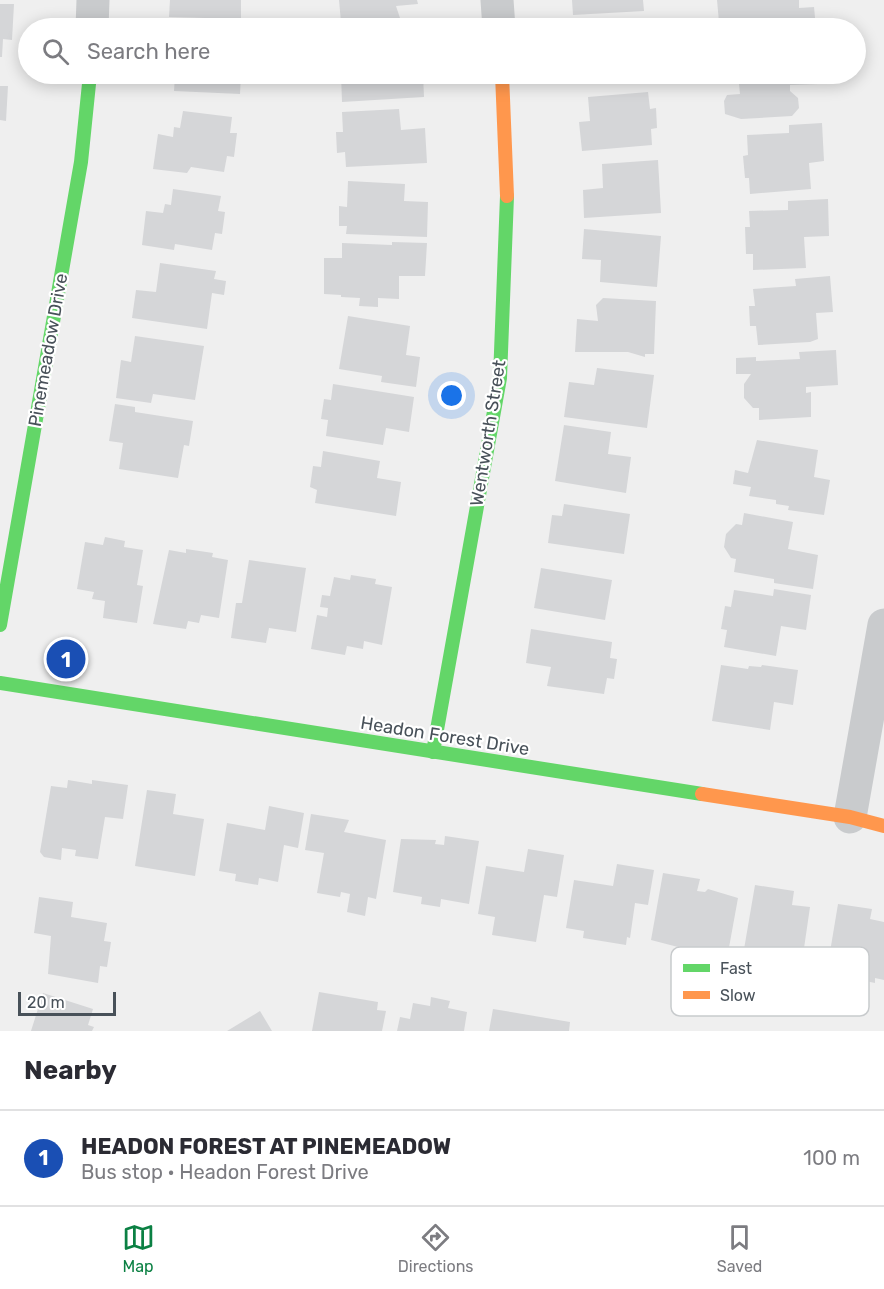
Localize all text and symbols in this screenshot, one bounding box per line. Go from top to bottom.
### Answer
search box [18,18,866,84]
icon: search [39,35,72,68]
text: Search here [87,38,210,65]
street label: Pinemeadow Drive [24,272,72,428]
street label: Wentworth Street [466,358,510,508]
your location [437,381,466,410]
pin: 1 [46,636,86,682]
street label: Headon Forest Drive [359,712,531,760]
legend [671,947,869,1016]
text: Fast [720,959,752,978]
text: Slow [720,986,756,1005]
scale bar [18,989,116,1016]
text: 20 m [27,993,65,1012]
text: Nearby [24,1055,117,1086]
text: HEADON FOREST AT PINEMEADOW [81,1133,451,1160]
text: 1 [39,1146,48,1170]
text: 100 m [803,1146,860,1170]
text: Bus stop · Headon Forest Drive [81,1160,369,1184]
tab: Map [122,1221,155,1276]
tab: Directions [398,1221,474,1276]
tab: Saved [717,1221,762,1276]

